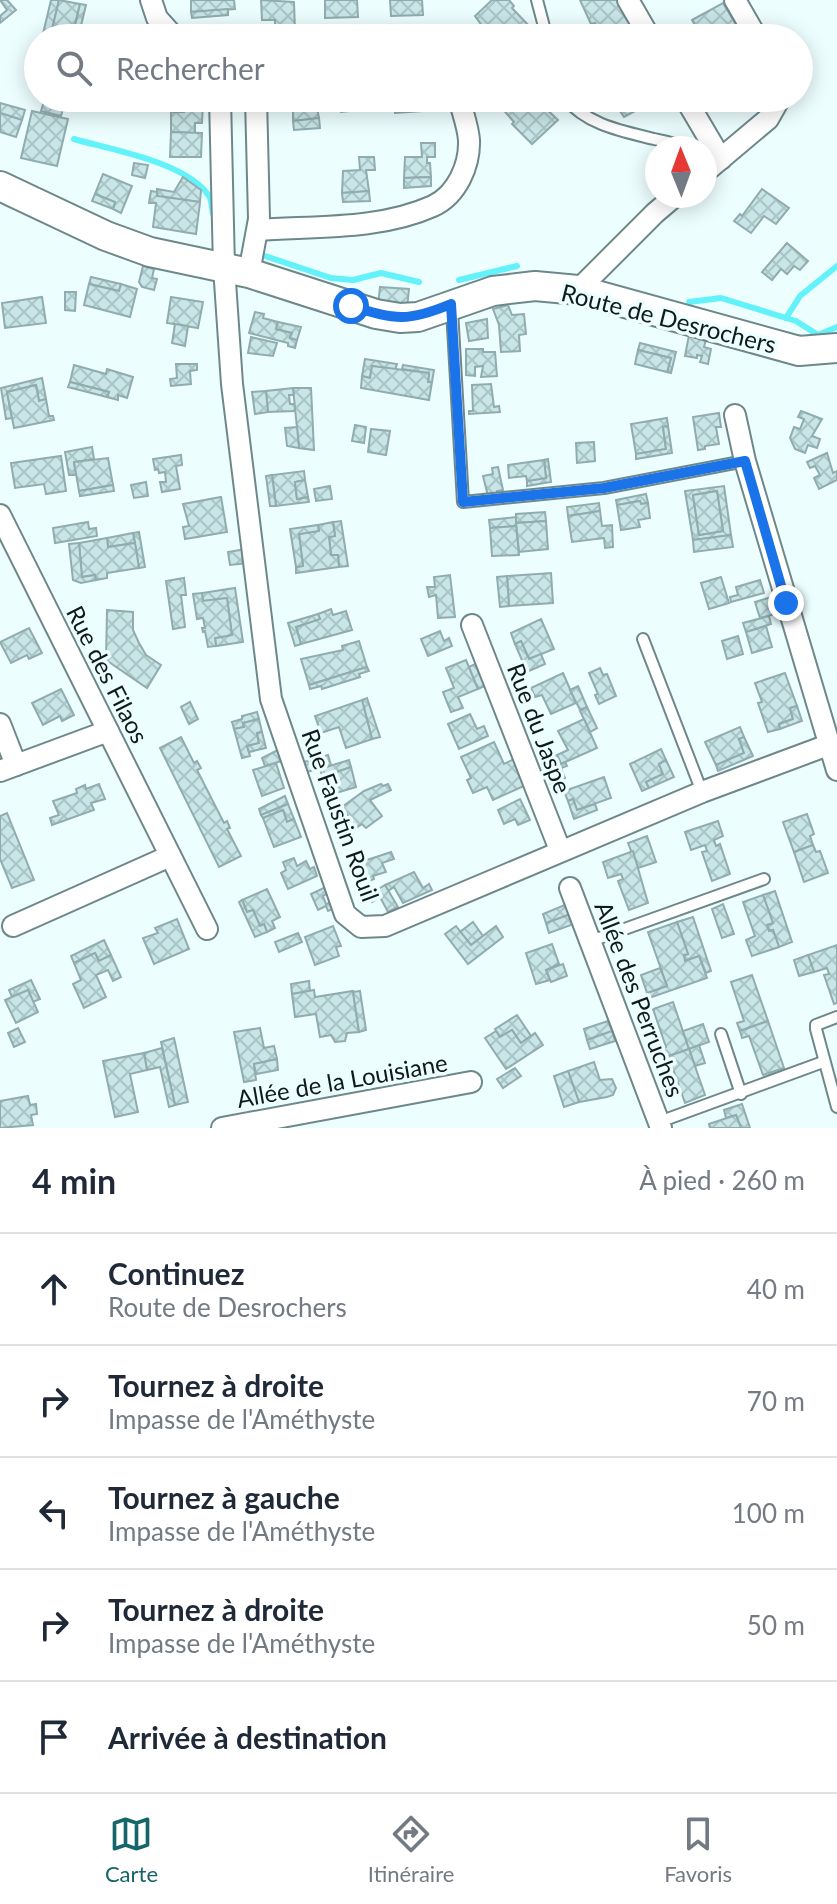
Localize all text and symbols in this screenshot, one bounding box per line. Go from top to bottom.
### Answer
search box [24,24,813,112]
icon: search [52,46,96,90]
text: Rechercher [116,50,265,86]
north arrow [645,136,717,208]
street label: Route de Desrochers [559,277,779,359]
route start [333,288,369,324]
route end [768,585,804,621]
street label: Rue des Filaos [61,600,155,748]
street label: Rue du Jaspe [502,659,578,797]
street label: Rue Faustin Rouil [296,725,386,905]
street label: Allée des Perruches [589,897,691,1101]
street label: Allée de la Louisiane [234,1047,450,1113]
text: 4 min [32,1160,116,1201]
text: À pied · 260 m [639,1164,805,1196]
text: Continuez [108,1255,244,1291]
icon: ahead [32,1267,76,1311]
text: 40 m [747,1273,805,1305]
text: Route de Desrochers [108,1291,347,1323]
text: Tournez à droite [108,1367,324,1403]
icon: right [32,1379,76,1423]
text: 70 m [747,1385,805,1417]
text: Impasse de l'Améthyste [108,1403,375,1435]
text: Tournez à gauche [108,1479,340,1515]
icon: left [32,1491,76,1535]
text: 100 m [732,1497,805,1529]
text: Impasse de l'Améthyste [108,1515,375,1547]
text: Tournez à droite [108,1591,324,1627]
icon: right [32,1603,76,1647]
text: 50 m [747,1609,805,1641]
text: Impasse de l'Améthyste [108,1627,375,1659]
icon: arrive [32,1715,76,1759]
text: Arrivée à destination [108,1719,387,1755]
tab: Carte [105,1812,158,1887]
tab: Itinéraire [368,1812,454,1887]
tab: Favoris [664,1812,732,1887]

